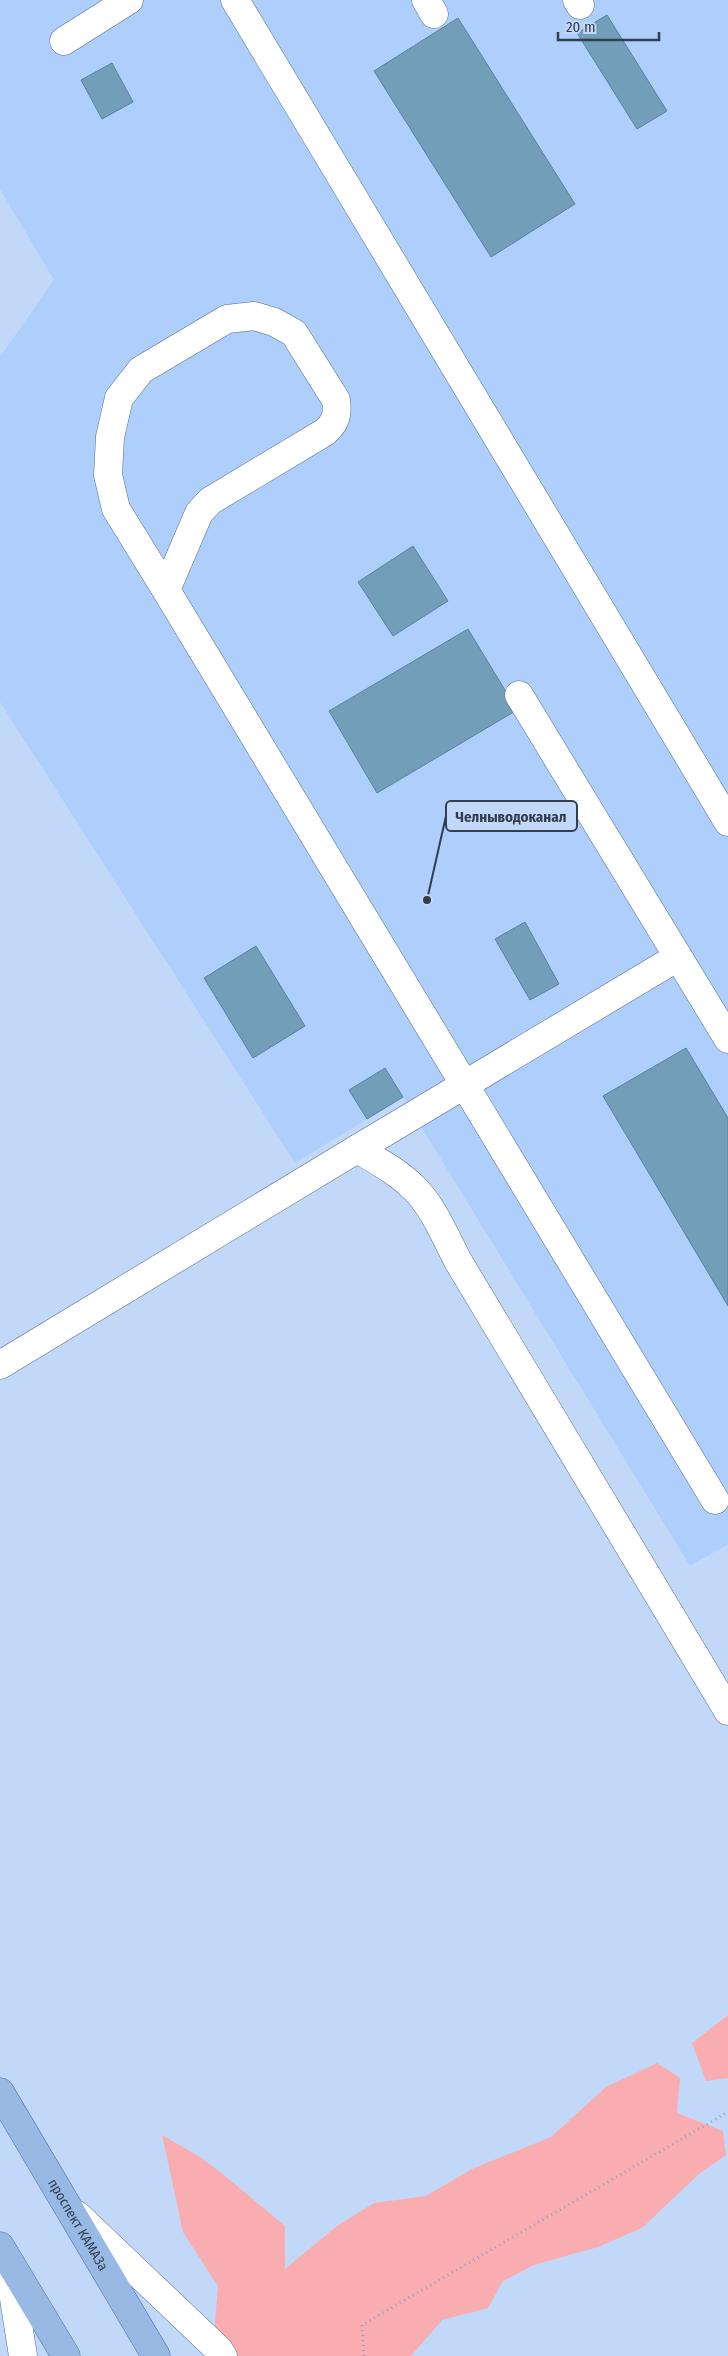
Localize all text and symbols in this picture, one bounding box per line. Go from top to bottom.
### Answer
scale bar [558,10,659,42]
text: 20 m [566,18,596,36]
callout: Челныводоканал [446,801,577,831]
text: Челныводоканал [456,808,566,826]
street label: проспект КАМАЗа [45,2176,112,2274]

